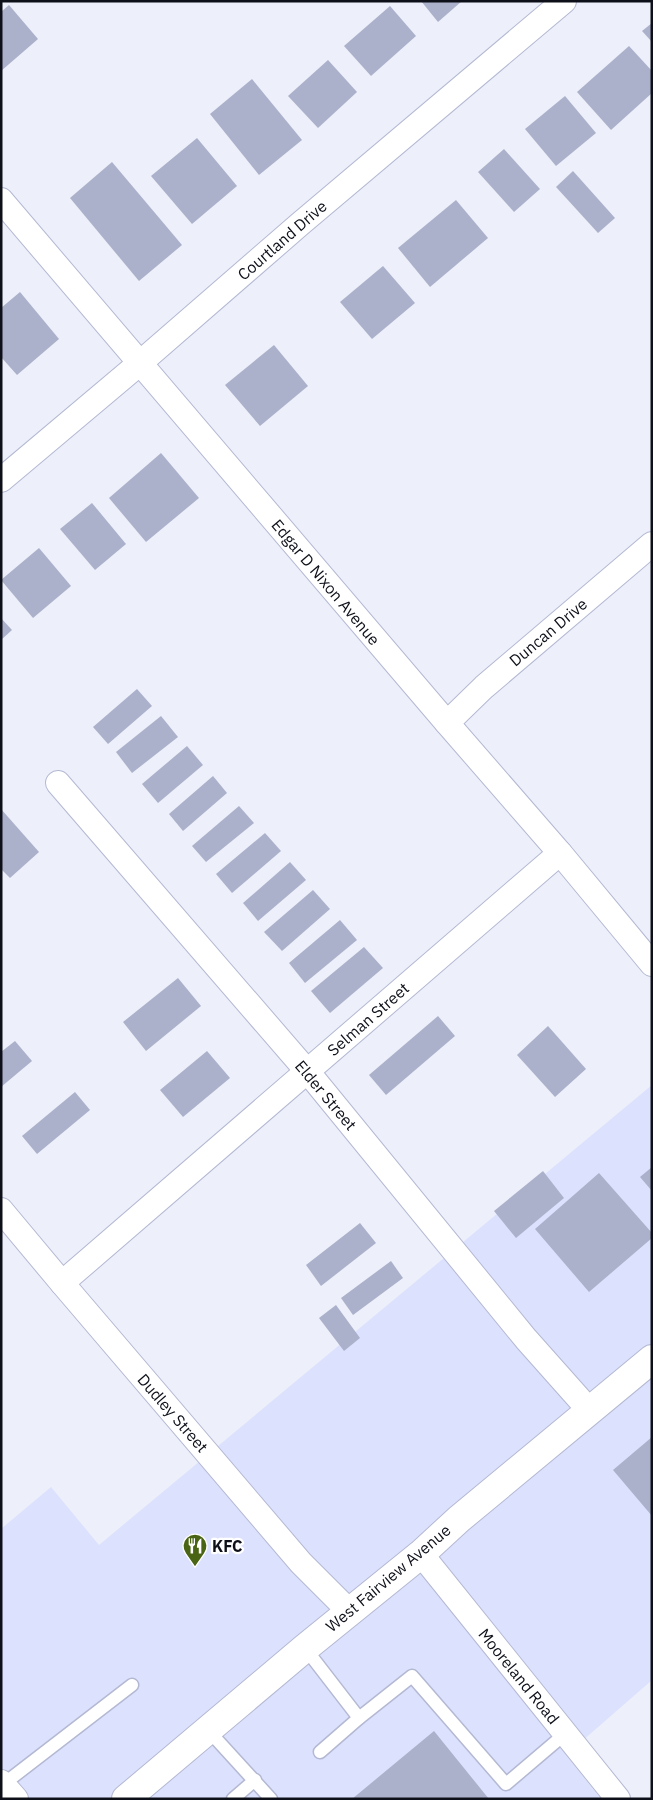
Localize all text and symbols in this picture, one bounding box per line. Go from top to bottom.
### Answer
street label: Courtland Drive [233,196,331,284]
street label: Edgar D Nixon Avenue [268,515,385,649]
street label: Duncan Drive [505,594,591,670]
street label: Selman Street [323,978,413,1060]
street label: Elder Street [291,1056,361,1134]
street label: Dudley Street [133,1370,213,1456]
street label: West Fairview Avenue [322,1520,455,1636]
restaurant icon: KFC [182,1533,208,1567]
place label: KFC [212,1536,242,1556]
street label: Mooreland Road [474,1624,564,1728]

